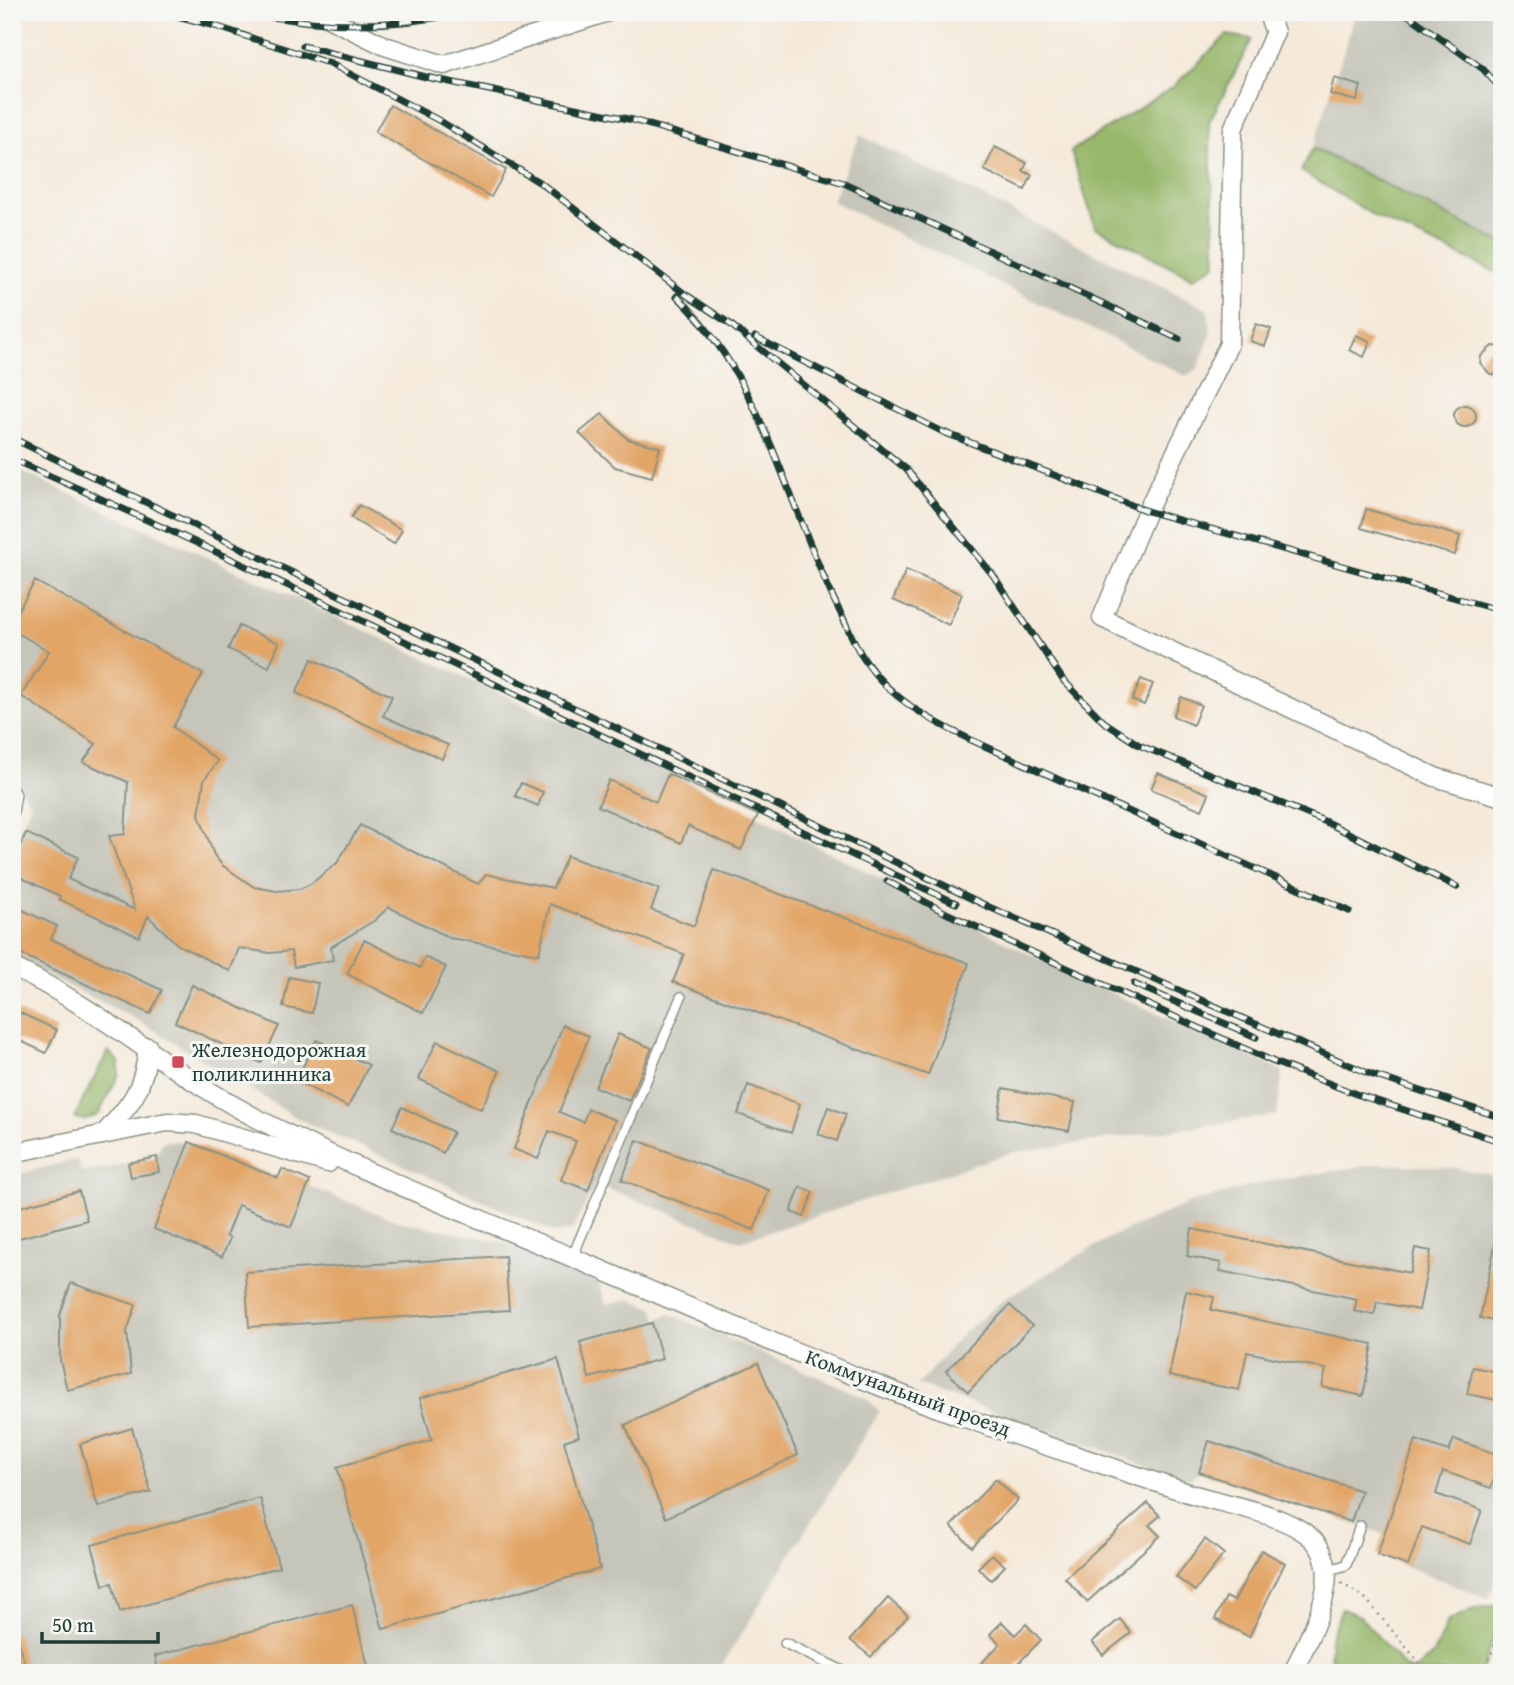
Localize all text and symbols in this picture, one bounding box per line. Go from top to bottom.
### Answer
place label: Железнодорожная поликлинника [191,1034,367,1089]
marker: Железнодорожная поликлинника [170,1054,186,1070]
street label: Коммунальный проезд [801,1341,1016,1444]
scale bar [42,1601,158,1645]
text: 50 m [52,1609,94,1640]

